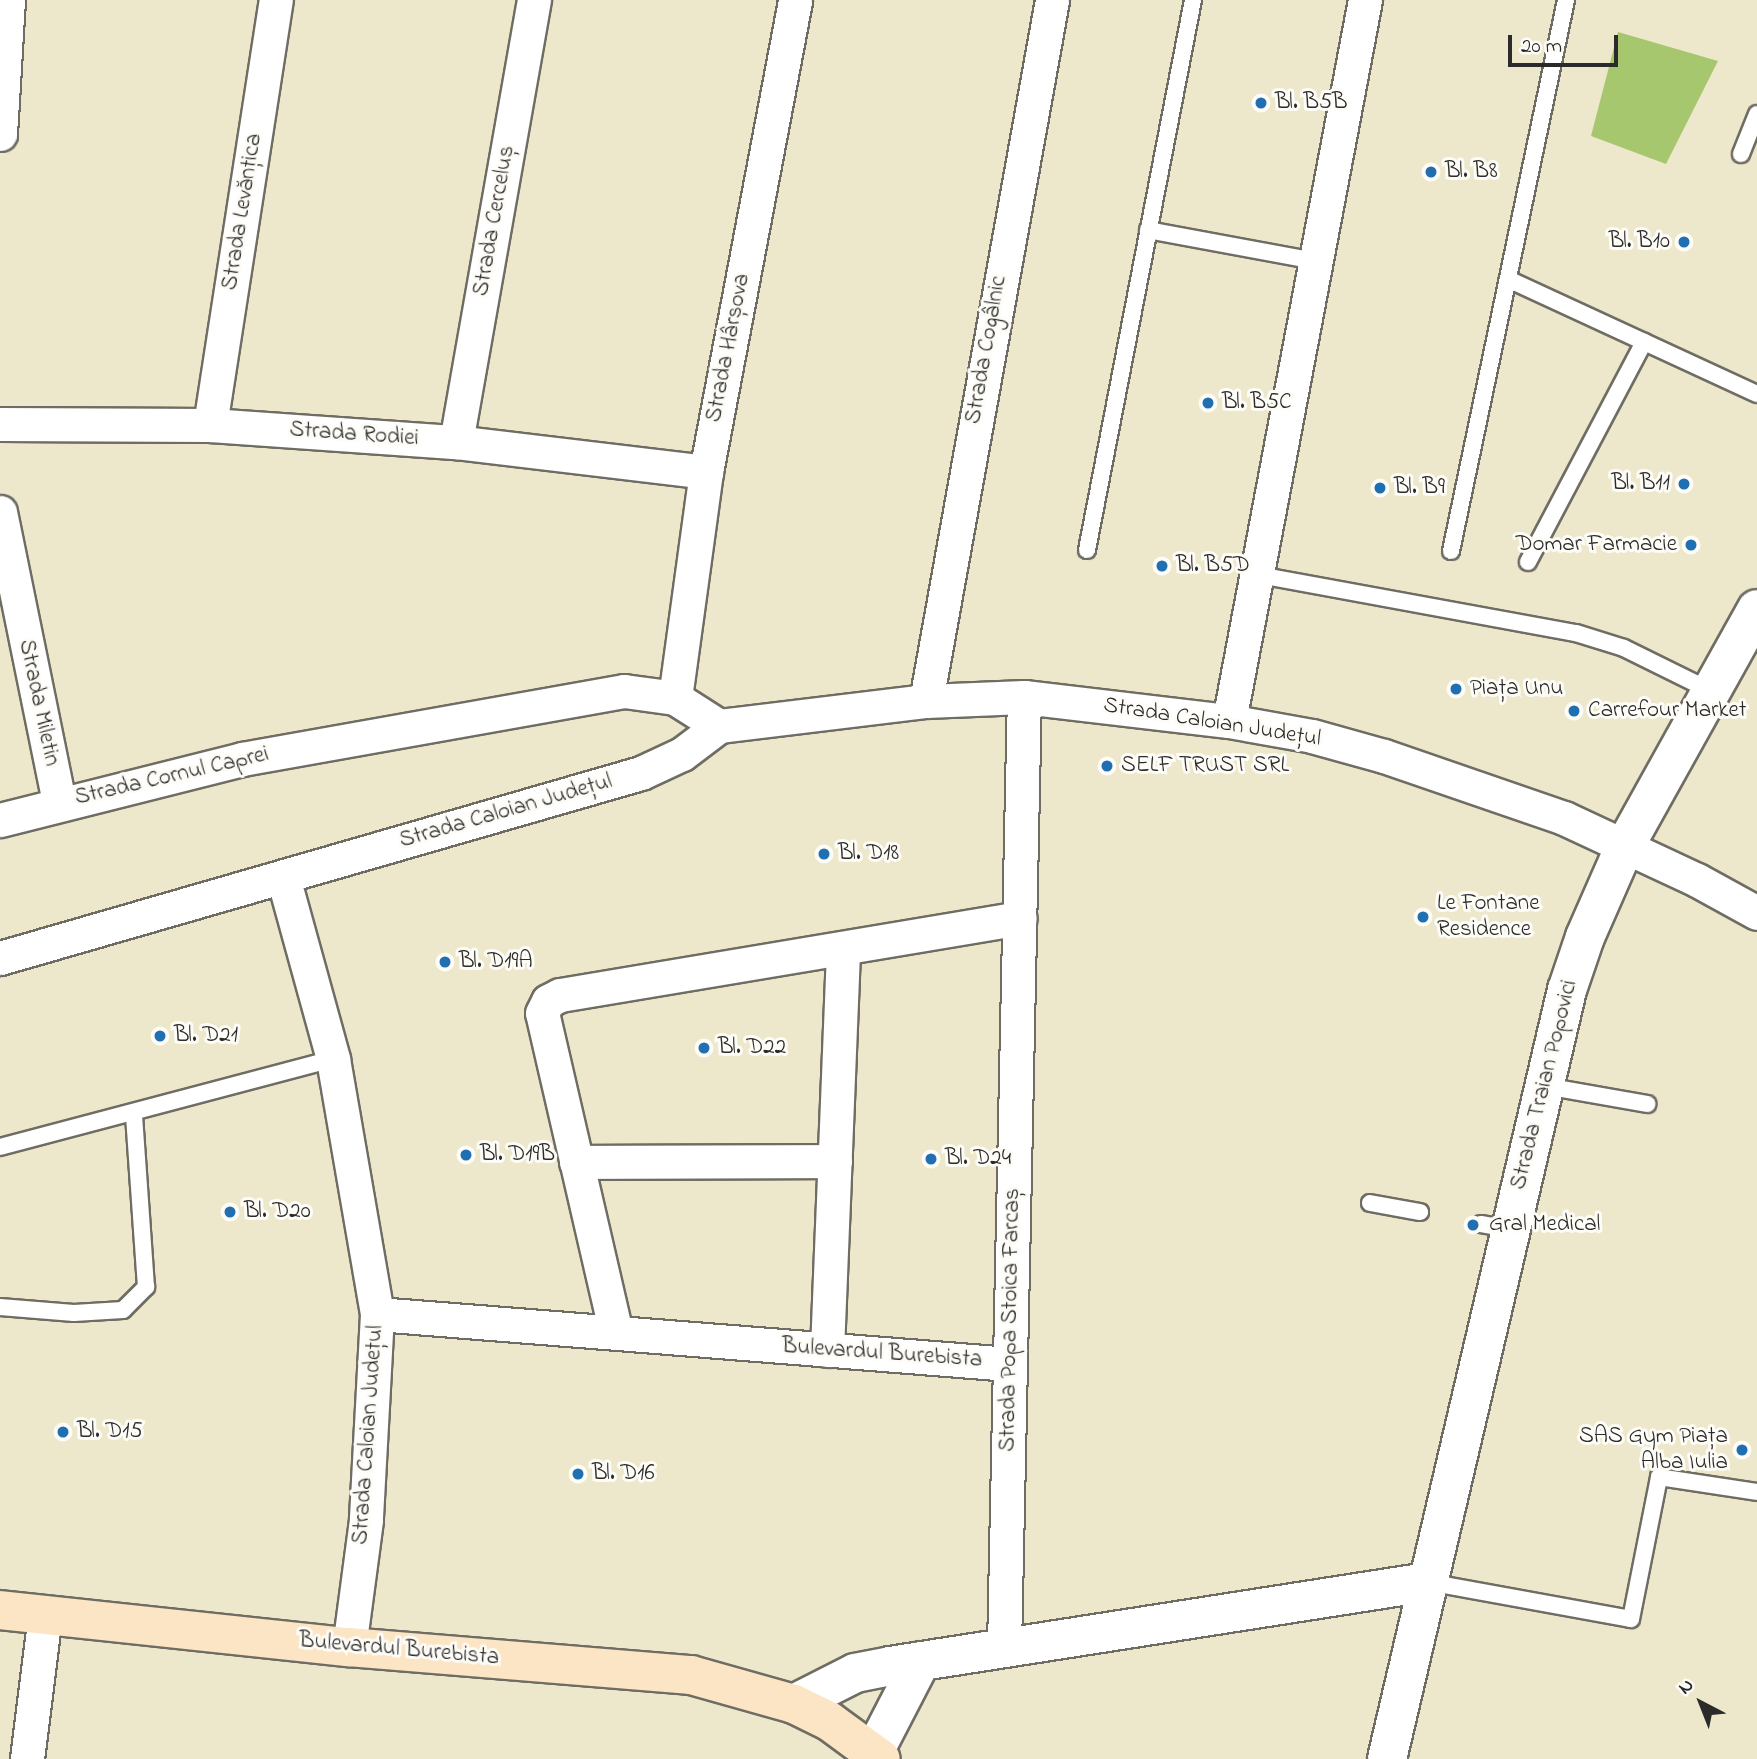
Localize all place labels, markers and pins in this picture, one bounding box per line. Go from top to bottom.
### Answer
place label: Bl. B5B [1275,89,1348,117]
marker: Bl. B5B [1253,95,1269,111]
place label: Bl. B8 [1445,158,1498,186]
marker: Bl. B8 [1423,164,1439,180]
place label: Bl. B10 [1609,228,1670,256]
marker: Bl. B10 [1676,234,1692,250]
place label: Bl. B5C [1222,389,1292,417]
marker: Bl. B5C [1200,395,1216,411]
place label: Bl. B11 [1611,470,1670,498]
place label: Bl. B9 [1394,474,1445,502]
marker: Bl. B11 [1676,476,1692,492]
marker: Bl. B9 [1372,480,1388,496]
place label: Domar Farmacie [1516,531,1677,559]
marker: Domar Farmacie [1683,537,1699,553]
place label: Bl. B5D [1176,552,1250,580]
marker: Bl. B5D [1154,558,1170,574]
place label: Piața Unu [1470,675,1563,703]
marker: Piața Unu [1448,681,1464,697]
place label: Carrefour Market [1588,697,1746,725]
marker: Carrefour Market [1566,703,1582,719]
place label: SELF TRUST SRL [1121,752,1289,780]
marker: SELF TRUST SRL [1099,758,1115,774]
place label: Bl. D18 [838,840,899,868]
marker: Bl. D18 [816,846,832,862]
place label: Le Fontane Residence [1437,890,1539,944]
marker: Le Fontane Residence [1415,909,1431,925]
place label: Bl. D19A [459,948,533,976]
marker: Bl. D19A [437,954,453,970]
place label: Bl. D21 [174,1022,238,1050]
marker: Bl. D21 [152,1028,168,1044]
place label: Bl. D22 [718,1034,786,1062]
marker: Bl. D22 [696,1040,712,1056]
place label: Bl. D19B [480,1141,555,1169]
place label: Bl. D24 [945,1145,1011,1173]
marker: Bl. D19B [458,1147,474,1163]
marker: Bl. D24 [923,1151,939,1167]
place label: Bl. D20 [244,1198,311,1226]
marker: Bl. D20 [222,1204,238,1220]
place label: Gral Medical [1489,1211,1600,1239]
marker: Gral Medical [1463,1215,1483,1235]
place label: Bl. D15 [77,1418,143,1446]
place label: SAS Gym Piața Alba Iulia [1579,1423,1728,1477]
marker: Bl. D15 [55,1424,71,1440]
marker: SAS Gym Piața Alba Iulia [1734,1442,1750,1458]
place label: Bl. D16 [592,1460,655,1488]
marker: Bl. D16 [570,1466,586,1482]

